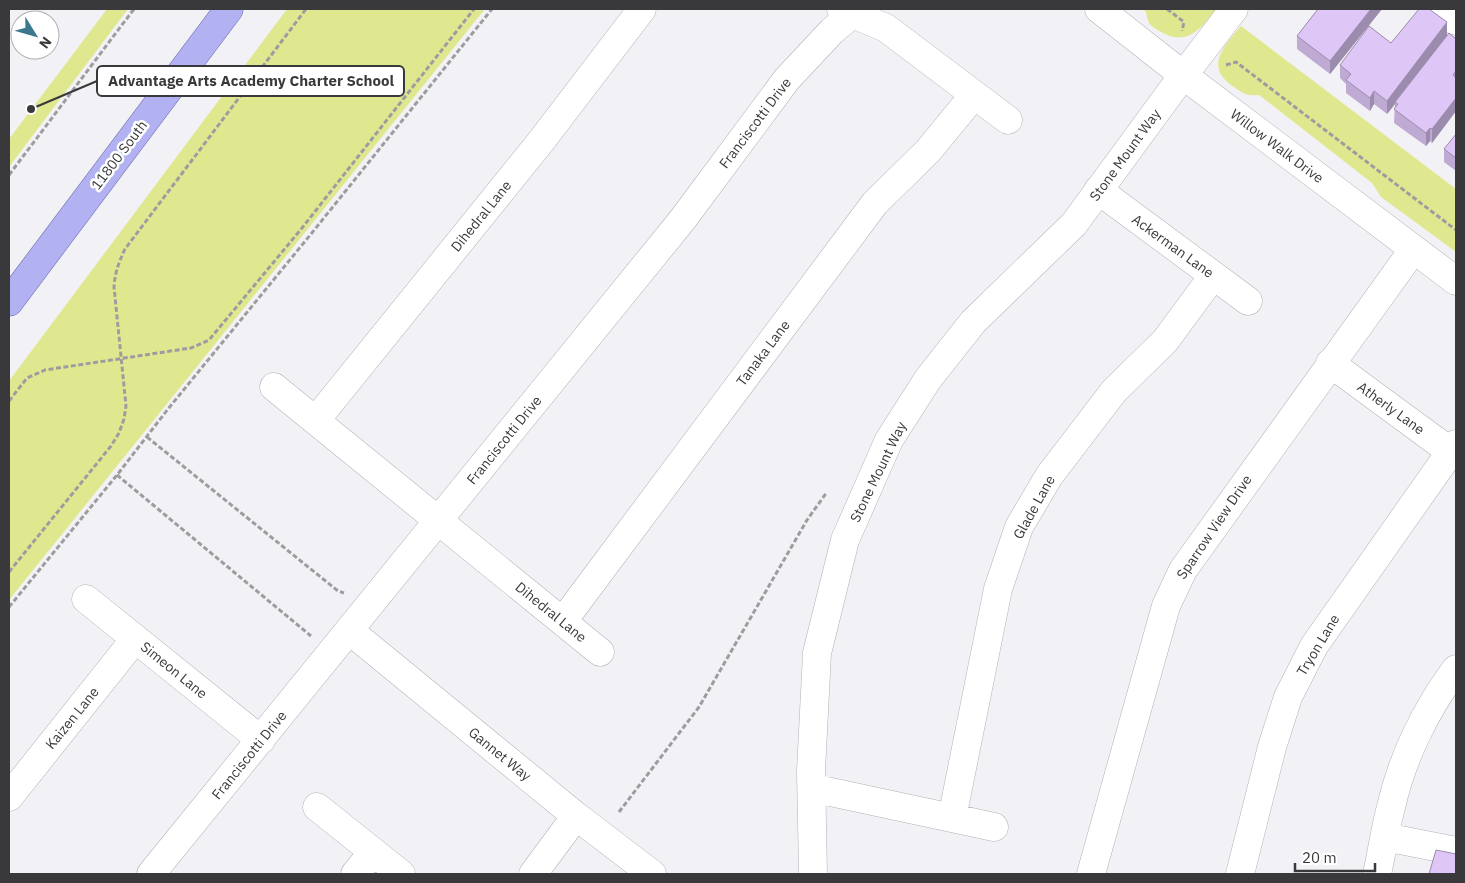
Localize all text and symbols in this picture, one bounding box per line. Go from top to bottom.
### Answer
north arrow [10,10,60,60]
text: N [35,33,56,52]
callout: Advantage Arts Academy Charter School [97,66,404,96]
text: Advantage Arts Academy Charter School [108,71,394,90]
street label: Franciscotti Drive [715,74,795,172]
street label: Stone Mount Way [1085,105,1165,205]
street label: Willow Walk Drive [1227,105,1327,187]
street label: 11800 South [87,117,151,193]
street label: Dihedral Lane [447,177,515,255]
street label: Ackerman Lane [1128,210,1218,282]
street label: Tanaka Lane [732,316,794,390]
street label: Atherly Lane [1354,378,1428,439]
street label: Franciscotti Drive [463,392,546,488]
street label: Stone Mount Way [846,419,910,525]
street label: Sparrow View Drive [1172,471,1256,583]
street label: Glade Lane [1009,472,1059,542]
street label: Dihedral Lane [512,578,590,646]
street label: Tryon Lane [1293,611,1344,679]
street label: Simeon Lane [137,638,211,703]
street label: Kaizen Lane [41,683,103,753]
street label: Franciscotti Drive [208,707,291,803]
street label: Gannet Way [465,723,535,785]
scale bar [1295,840,1375,872]
text: 20 m [1302,848,1337,867]

